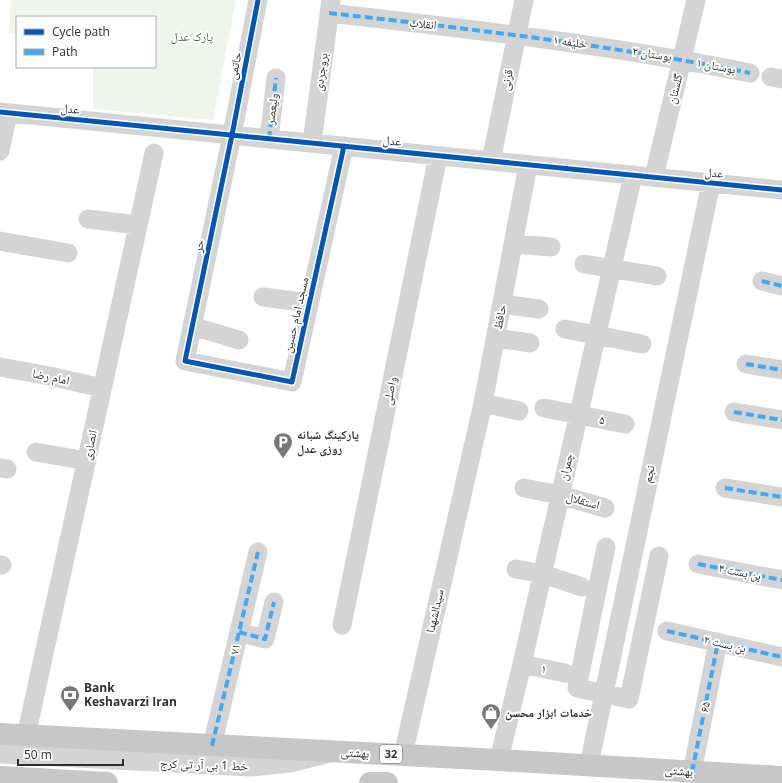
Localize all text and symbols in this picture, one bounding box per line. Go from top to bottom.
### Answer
street label: انقلاب [409,14,438,33]
legend [16,16,156,68]
text: Cycle path [52,23,110,40]
park label: پارک عدل [171,28,214,45]
street label: خلیفه ۱ [552,31,588,52]
street label: بوستان ۲ [631,42,673,65]
text: Path [52,43,78,60]
street label: حاتمی [223,50,246,81]
street label: بروجردی [309,52,332,92]
street label: بوستان ۱ [695,53,737,78]
street label: قرنی [496,68,517,92]
street label: گلستان [663,72,686,106]
street label: ولیعصر [261,92,282,127]
street label: عدل [60,99,80,118]
street label: عدل [382,131,402,150]
street label: عدل [704,163,724,182]
street label: حر [189,238,208,255]
street label: مسجد امام حسین [279,275,313,355]
street label: حافظ [489,303,510,331]
street label: امام رضا [31,364,71,389]
street label: واصلی [378,375,401,407]
street label: ۵ [598,411,606,428]
place label: پارکینگ شبانه روزی عدل [297,426,359,457]
street label: انصاری [78,428,101,462]
parking icon: پارکینگ شبانه روزی عدل [272,431,294,459]
street label: چمران [554,451,577,482]
street label: نجم [638,464,659,484]
street label: استقلال [564,488,602,513]
street label: بن بست ۴ [717,559,763,584]
street label: سیدالشهدا [421,587,448,634]
street label: بن بست ۲ [702,630,748,657]
street label: ۷۱ [225,642,244,656]
street label: ۱ [540,660,549,677]
place label: Bank Keshavarzi Iran [84,679,177,710]
bank icon: Bank Keshavarzi Iran [59,684,81,712]
street label: ۶۵ [695,700,714,714]
shop icon: خدمات ابزار محسن [480,702,502,730]
place label: خدمات ابزار محسن [505,704,592,721]
scale bar [18,741,123,767]
street label: بهشتى [340,743,370,762]
road number: 32 [380,745,402,763]
text: 50 m [24,746,52,763]
street label: خط 1 بی آر تی کرج [160,754,249,775]
street label: بهشتى [664,761,694,780]

